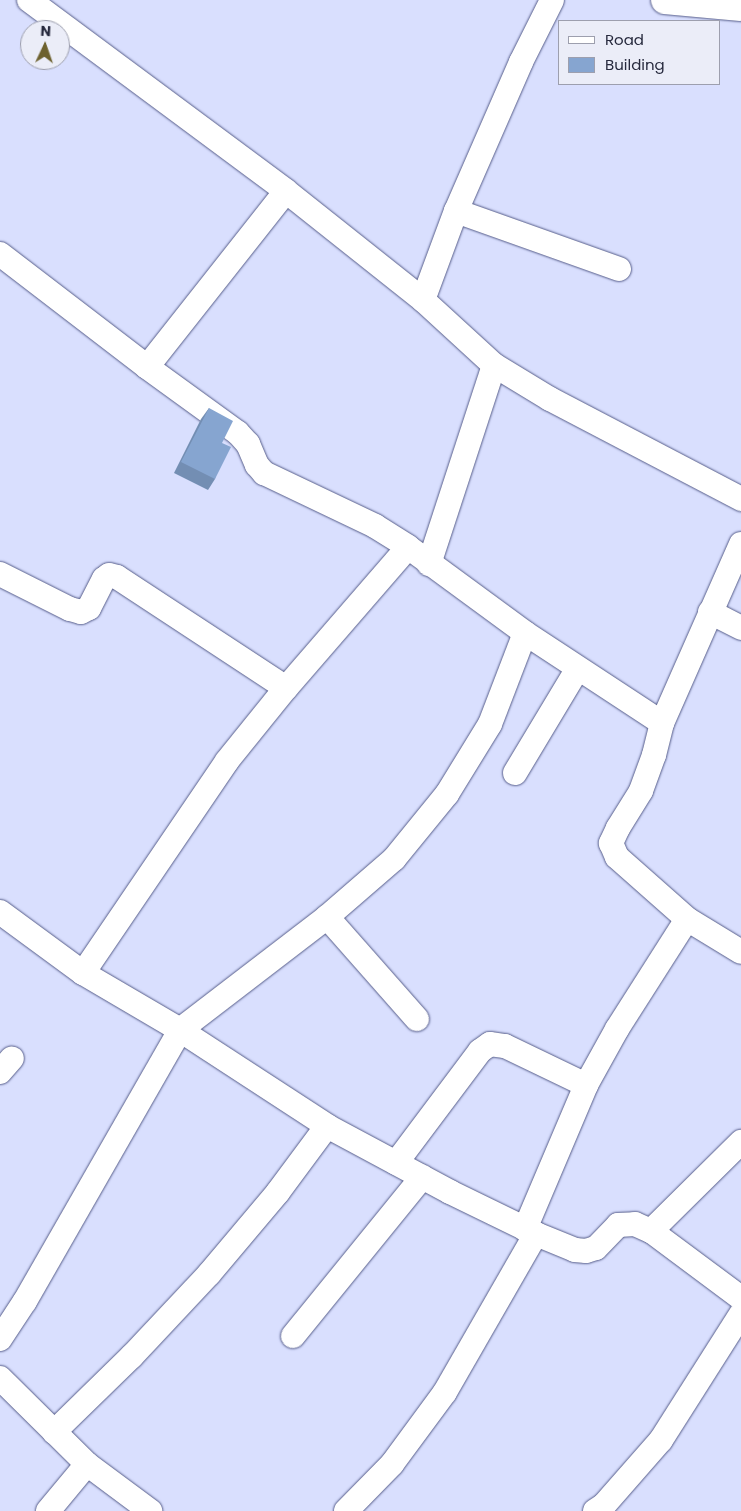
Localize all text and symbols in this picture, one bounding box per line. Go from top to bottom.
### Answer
north arrow [20,20,70,70]
legend [558,20,721,85]
text: N [40,21,52,41]
text: Road [605,29,644,50]
text: Building [605,54,665,75]

